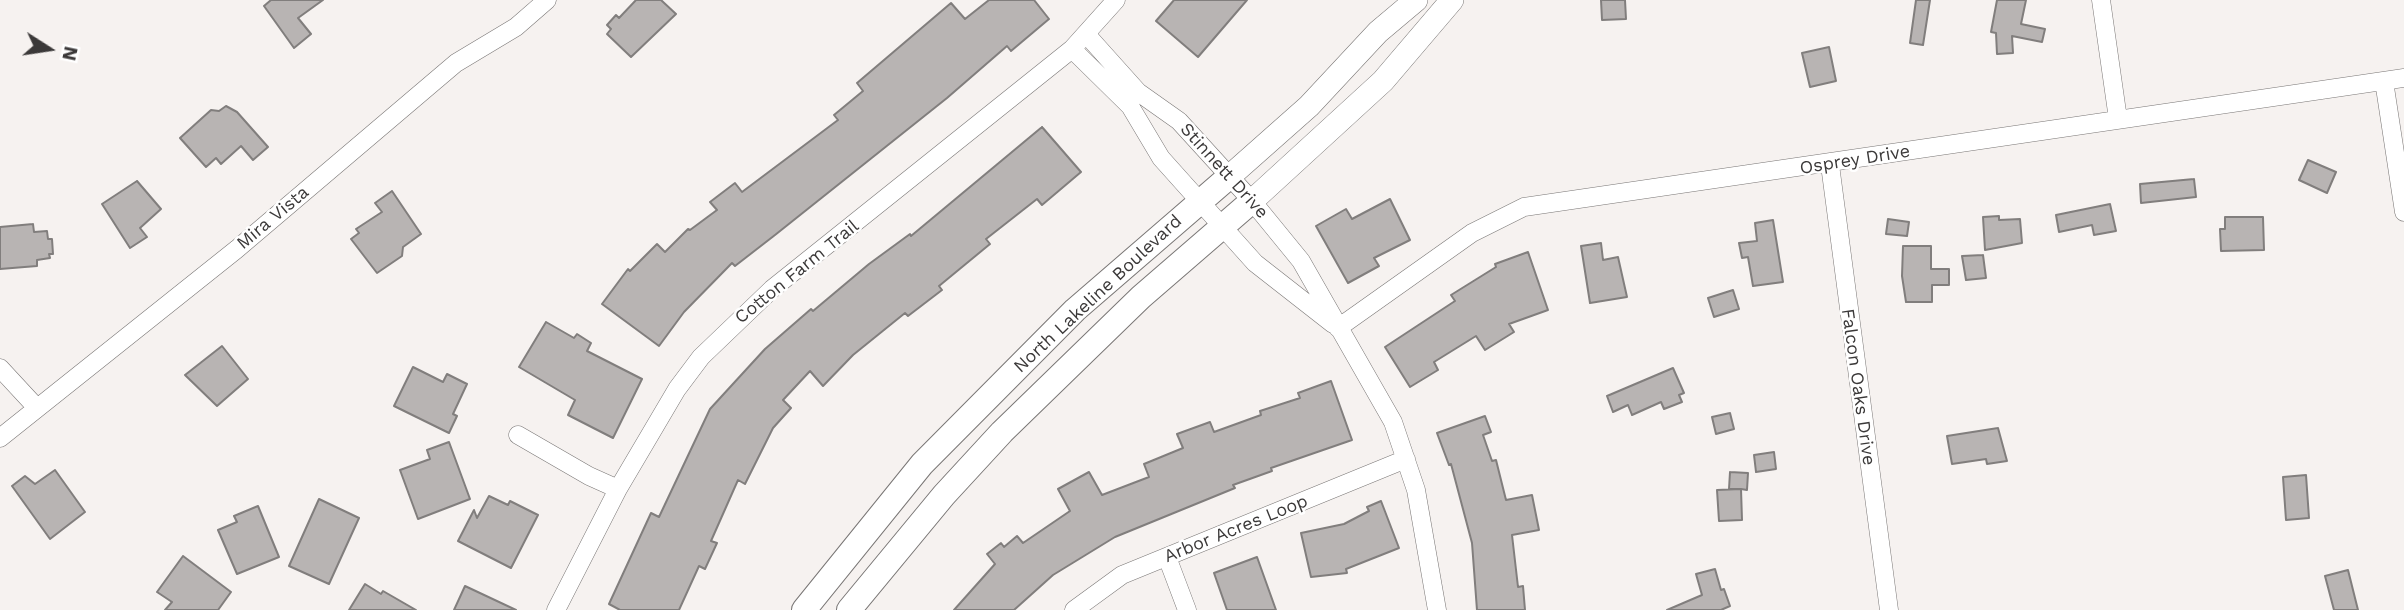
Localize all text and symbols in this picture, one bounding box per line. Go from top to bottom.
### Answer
north arrow [14,14,84,84]
text: N [57,44,83,63]
street label: Stinnett Drive [1175,119,1273,223]
street label: Osprey Drive [1798,141,1912,179]
street label: Mira Vista [233,182,313,254]
street label: North Lakeline Boulevard [1010,211,1186,377]
street label: Cotton Farm Trail [731,215,863,329]
street label: Falcon Oaks Drive [1836,307,1880,467]
street label: Arbor Acres Loop [1161,490,1311,568]

